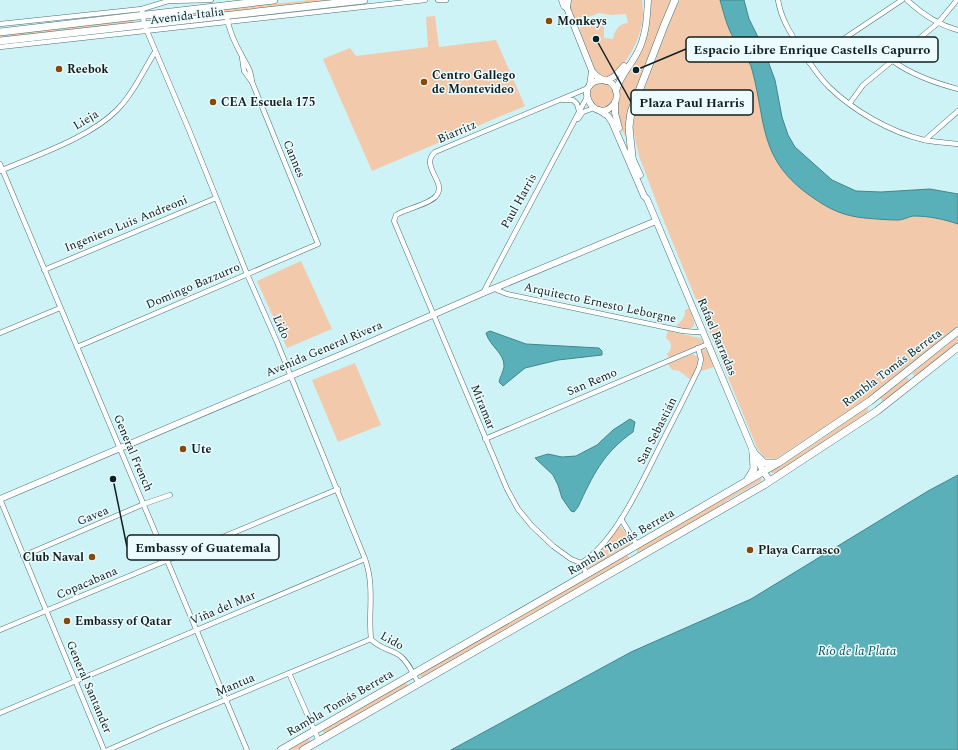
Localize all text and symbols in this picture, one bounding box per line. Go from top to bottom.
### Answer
street label: Avenida Italia [149,2,225,30]
place label: Monkeys [557,12,607,31]
marker: Monkeys [544,16,554,26]
callout: Espacio Libre Enrique Castells Capurro [686,37,938,62]
text: Espacio Libre Enrique Castells Capurro [694,40,930,60]
place label: Reebok [67,60,109,79]
marker: Reebok [54,64,64,74]
place label: Centro Gallego de Montevideo [432,66,516,99]
marker: Centro Gallego de Montevideo [419,77,429,87]
callout: Plaza Paul Harris [631,90,753,115]
place label: CEA Escuela 175 [221,93,316,112]
text: Plaza Paul Harris [639,93,745,113]
marker: CEA Escuela 175 [208,97,218,107]
street label: Lieja [70,105,102,135]
street label: Biarritz [434,115,480,149]
street label: Cannes [278,137,310,181]
street label: Paul Harris [496,170,542,232]
street label: Ingeniero Luis Andreoni [62,191,191,257]
street label: Domingo Bazzurro [143,258,243,314]
street label: Arquitecto Ernesto Leborgne [522,278,678,328]
street label: Rafael Barradas [692,295,742,379]
street label: Lido [267,312,295,342]
street label: Avenida General Rivera [263,316,386,382]
street label: Rambla Tomás Berreta [838,324,946,412]
street label: San Remo [564,363,620,401]
street label: Miramar [465,382,501,433]
street label: San Sebastián [632,394,682,468]
street label: General French [108,411,158,495]
place label: Ute [191,440,211,459]
marker: Ute [178,444,188,454]
street label: Gavea [74,501,112,531]
street label: Rambla Tomás Berreta [564,504,678,580]
callout: Embassy of Guatemala [127,535,279,560]
text: Embassy of Guatemala [135,538,271,558]
place label: Playa Carrasco [758,541,840,560]
marker: Playa Carrasco [745,545,755,555]
place label: Club Naval [23,548,84,567]
marker: Club Naval [87,552,97,562]
street label: Copacabana [53,562,121,604]
street label: Viña del Mar [187,586,259,630]
place label: Embassy of Qatar [75,612,173,631]
marker: Embassy of Qatar [62,616,72,626]
street label: Lido [377,627,407,655]
street label: General Santander [61,638,117,736]
water label: Río de la Plata [818,641,897,661]
street label: Rambla Tomás Berreta [283,665,397,741]
street label: Mantua [212,668,258,702]

